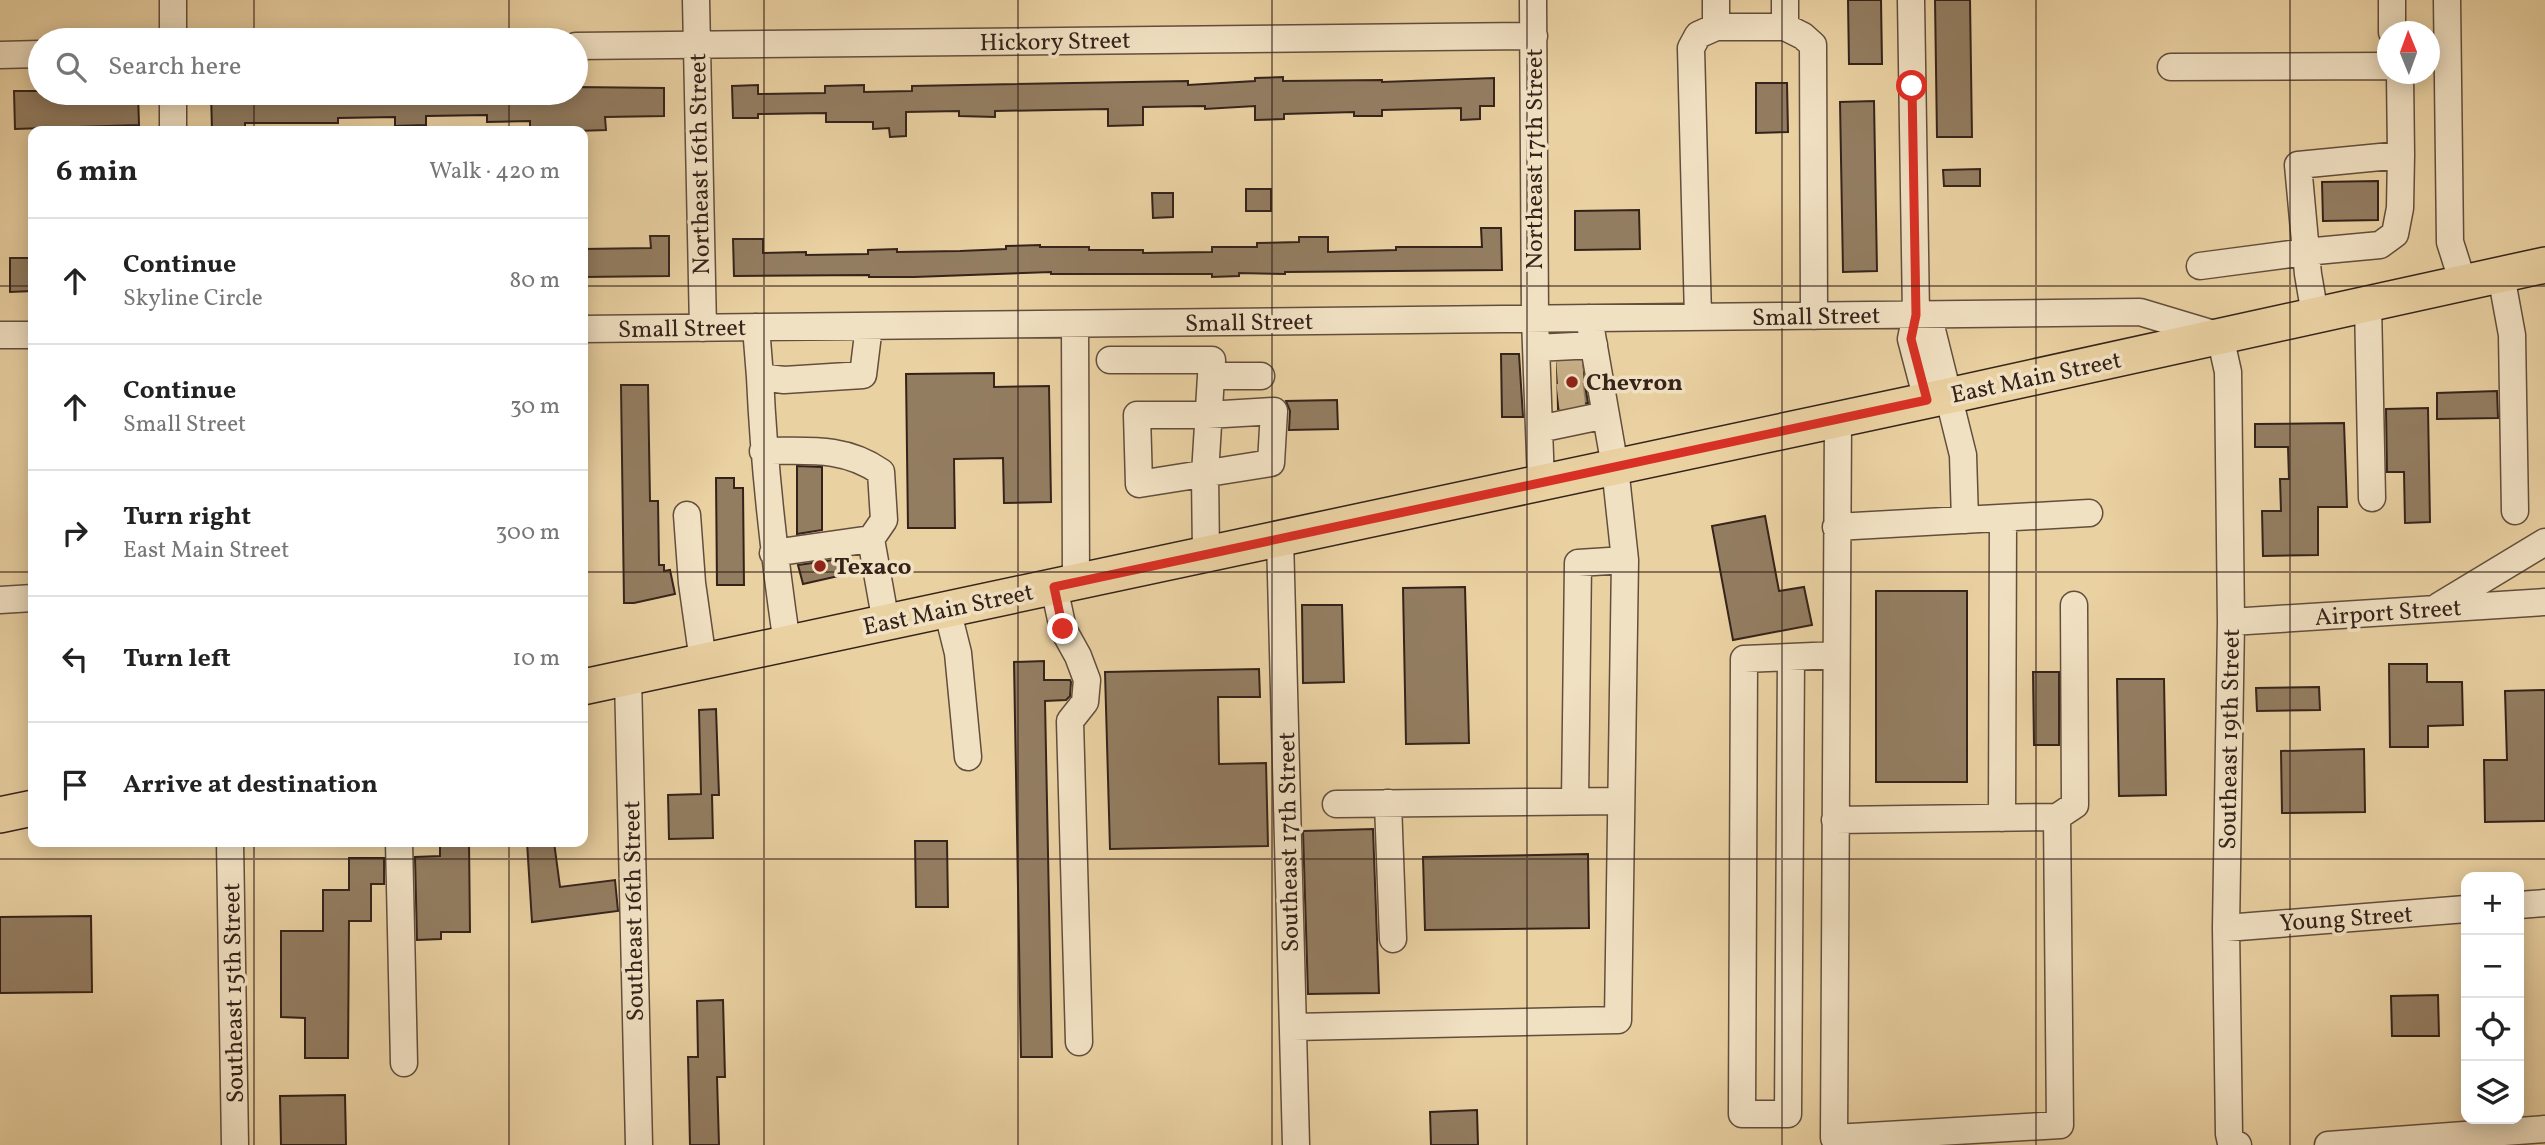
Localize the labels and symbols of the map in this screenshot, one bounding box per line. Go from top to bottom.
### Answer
north arrow [2377,21,2440,84]
street label: Hickory Street [979,25,1131,61]
street label: Northeast 17th Street [1519,48,1553,270]
street label: Northeast 16th Street [682,53,720,275]
route start [1896,70,1927,101]
street label: Small Street [1751,300,1881,336]
street label: Small Street [1184,306,1314,342]
street label: Small Street [617,312,747,348]
street label: East Main Street [1948,344,2125,414]
place label: Chevron [1586,367,1683,401]
marker: Chevron [1564,374,1580,390]
place label: Texaco [834,551,912,585]
marker: Texaco [812,558,828,574]
street label: East Main Street [860,576,1037,646]
street label: Airport Street [2314,592,2463,636]
route end [1047,613,1078,644]
street label: Southeast 19th Street [2212,628,2250,850]
street label: Southeast 17th Street [1271,731,1309,952]
street label: Southeast 16th Street [616,800,654,1022]
street label: Southeast 15th Street [216,882,254,1103]
street label: Young Street [2278,898,2414,942]

